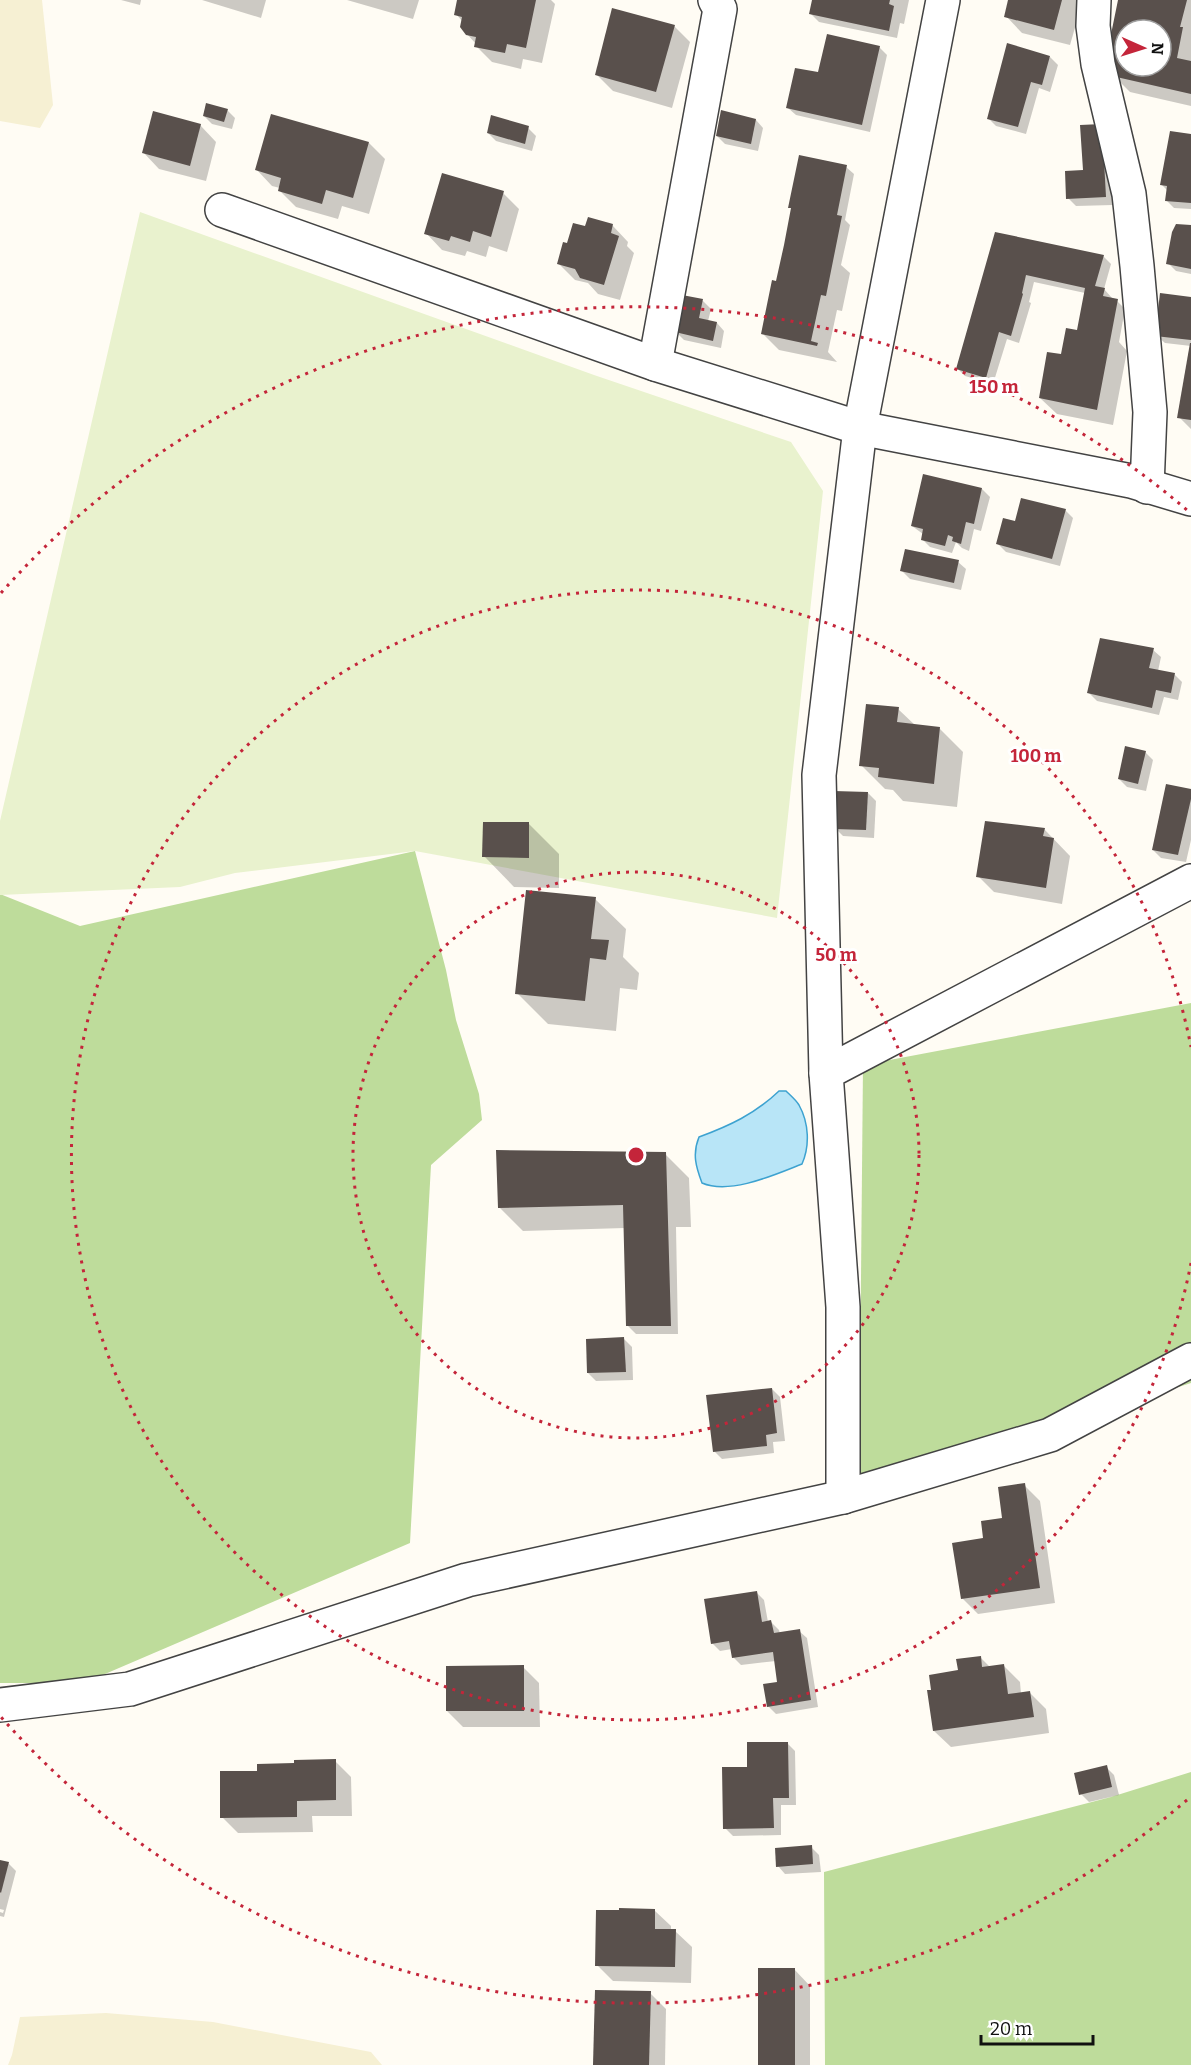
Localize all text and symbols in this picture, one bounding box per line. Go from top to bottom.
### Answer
north arrow [1113,18,1173,78]
text: N [1148,42,1167,55]
text: 150 m [969,376,1019,398]
text: 100 m [1010,745,1062,767]
text: 50 m [815,944,857,966]
centre of rings [626,1145,646,1165]
scale bar [981,2008,1094,2046]
text: 20 m [990,2018,1032,2040]

